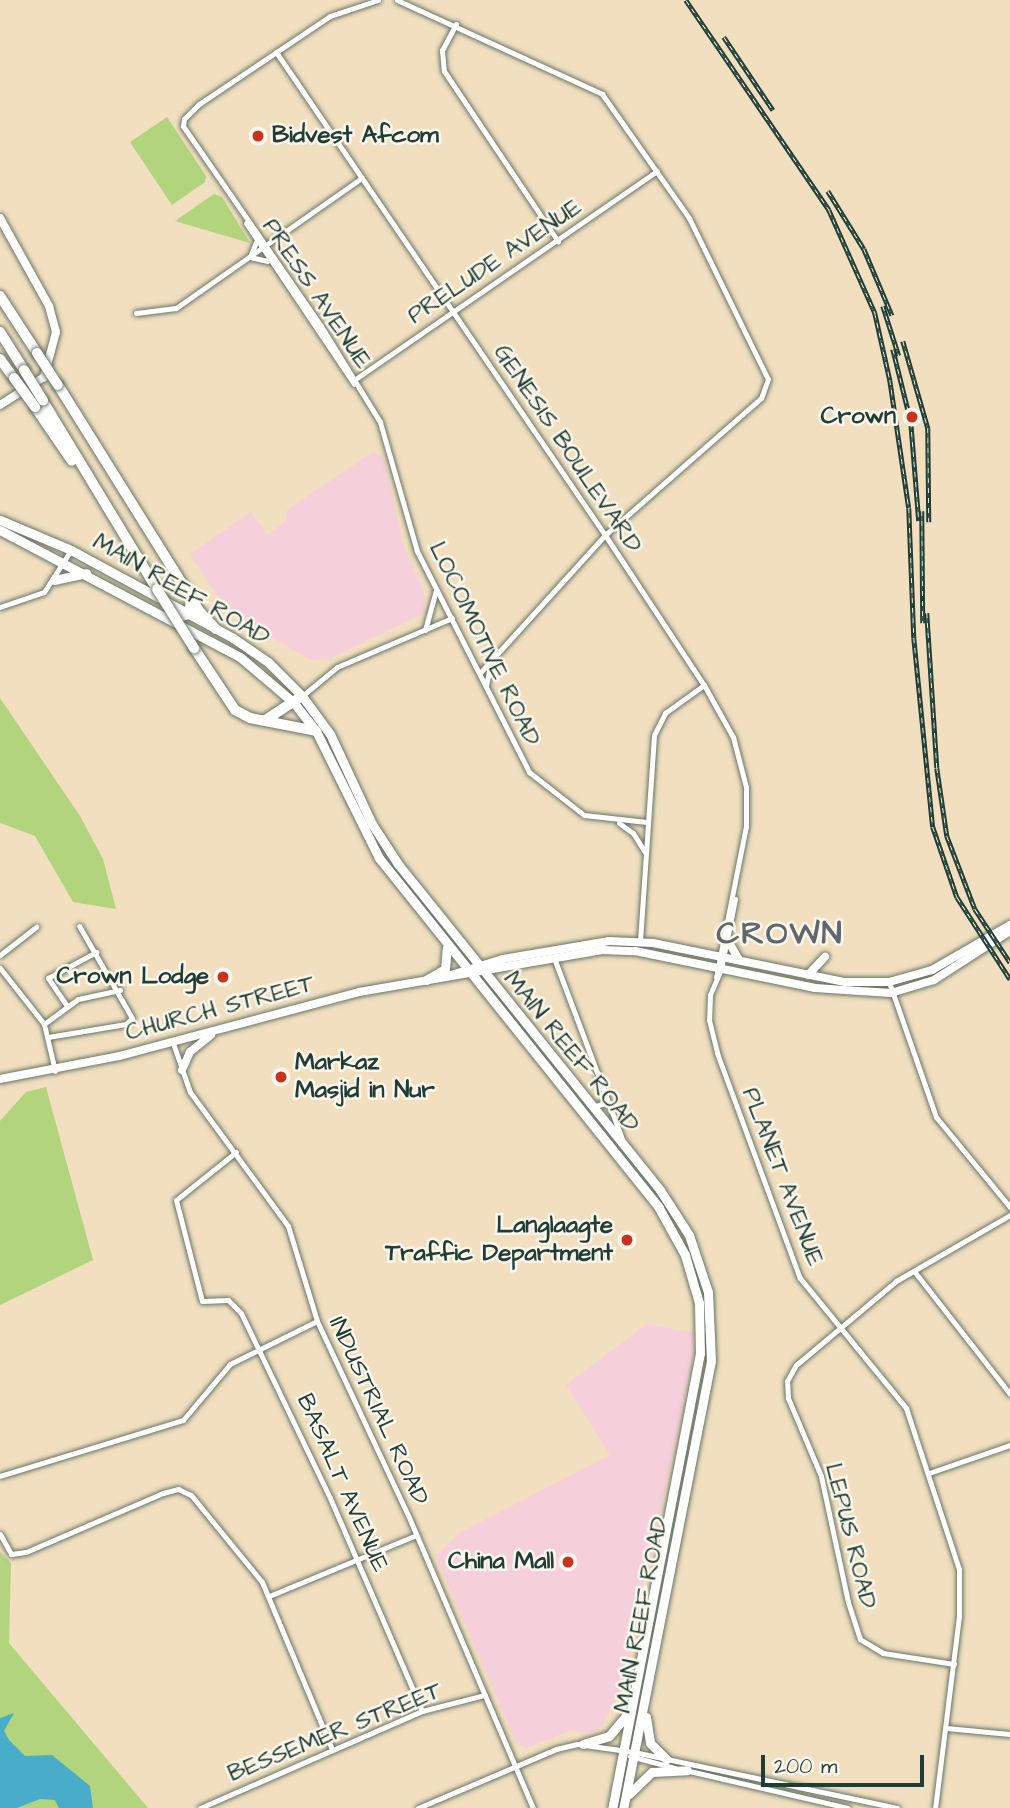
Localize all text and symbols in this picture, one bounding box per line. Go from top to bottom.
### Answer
place label: Bidvest Afcom [272,122,439,150]
marker: Bidvest Afcom [250,128,266,144]
street label: PRELUDE AVENUE [403,193,587,331]
street label: PRESS AVENUE [255,214,377,374]
street label: GENESIS BOULEVARD [487,340,647,558]
place label: Crown [821,403,896,431]
marker: Crown [902,407,922,427]
street label: MAIN REEF ROAD [87,528,275,652]
street label: LOCOMOTIVE ROAD [422,537,546,751]
district label: CROWN [717,915,843,953]
place label: Crown Lodge [56,963,209,991]
street label: MAIN REEF ROAD [497,965,645,1139]
marker: Crown Lodge [215,969,231,985]
street label: CHURCH STREET [123,970,317,1048]
place label: Markaz Masjid in Nur [295,1049,435,1105]
marker: Markaz Masjid in Nur [273,1069,289,1085]
street label: PLANET AVENUE [735,1084,829,1270]
place label: Langlaagte Traffic Department [385,1212,613,1268]
marker: Langlaagte Traffic Department [619,1232,635,1248]
street label: INDUSTRIAL ROAD [322,1312,434,1510]
street label: BASALT AVENUE [290,1390,394,1576]
street label: LEPUS ROAD [818,1460,882,1612]
street label: MAIN REEF ROAD [609,1514,675,1716]
place label: China Mall [448,1548,554,1576]
marker: China Mall [560,1554,576,1570]
street label: BESSEMER STREET [224,1677,446,1789]
scale bar [765,1742,928,1786]
text: 200 m [774,1752,837,1781]

